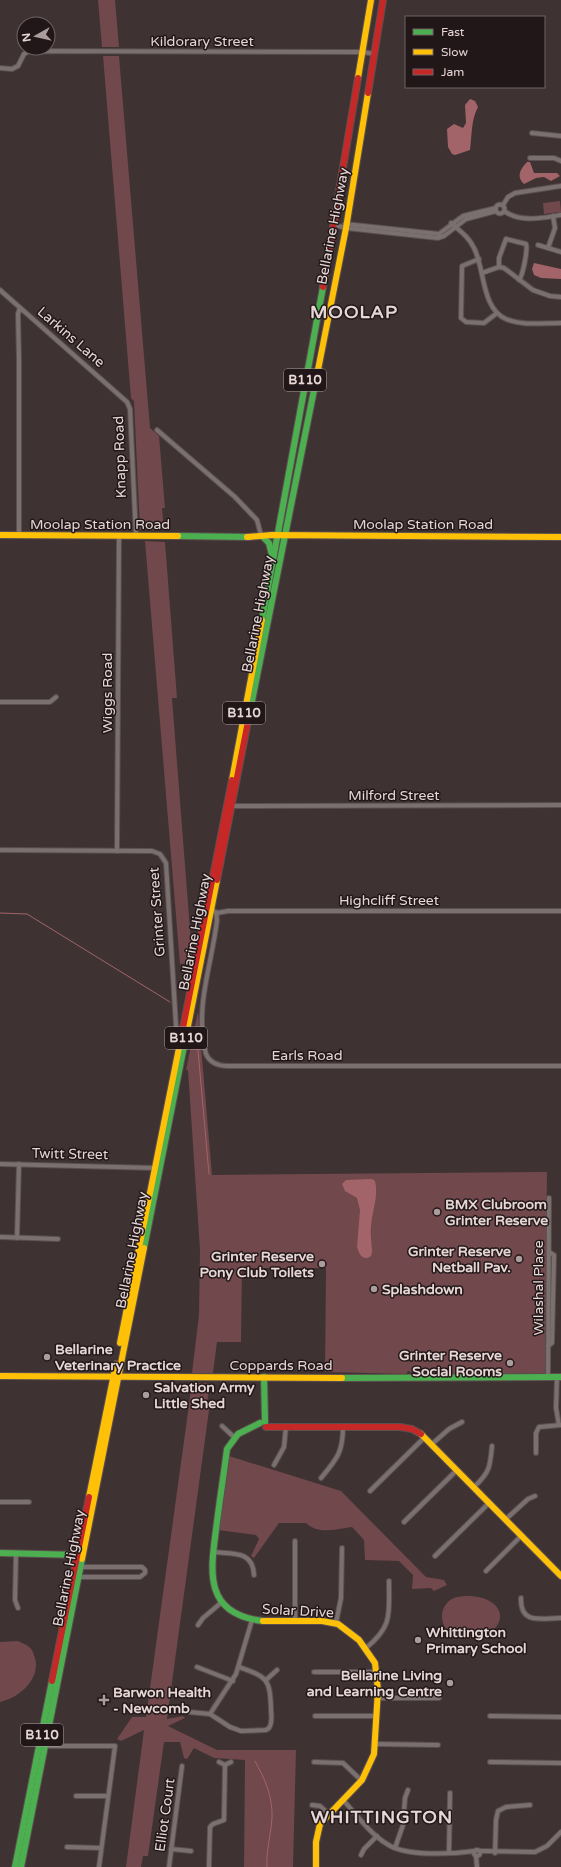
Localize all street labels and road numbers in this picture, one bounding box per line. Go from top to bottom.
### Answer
street label: Kildorary Street [150,33,254,50]
street label: Bellarine Highway [313,166,353,286]
street label: Larkins Lane [34,303,108,371]
road number: B110 [284,369,326,391]
street label: Knapp Road [110,416,130,498]
street label: Moolap Station Road [30,516,170,533]
street label: Moolap Station Road [353,516,493,533]
street label: Bellarine Highway [238,554,278,674]
street label: Wiggs Road [99,653,116,733]
road number: B110 [223,702,265,724]
street label: Milford Street [348,787,440,804]
street label: Grinter Street [145,866,169,957]
street label: Bellarine Highway [175,872,215,992]
street label: Highcliff Street [339,892,440,909]
road number: B110 [165,1027,207,1049]
street label: Earls Road [271,1047,343,1064]
street label: Twitt Street [32,1145,109,1163]
street label: Bellarine Highway [112,1190,152,1310]
street label: Wilashal Place [530,1240,547,1336]
street label: Coppards Road [229,1357,333,1374]
street label: Bellarine Highway [49,1508,89,1628]
street label: Solar Drive [262,1601,334,1621]
road number: B110 [21,1724,63,1746]
street label: Elliot Court [151,1776,179,1853]

